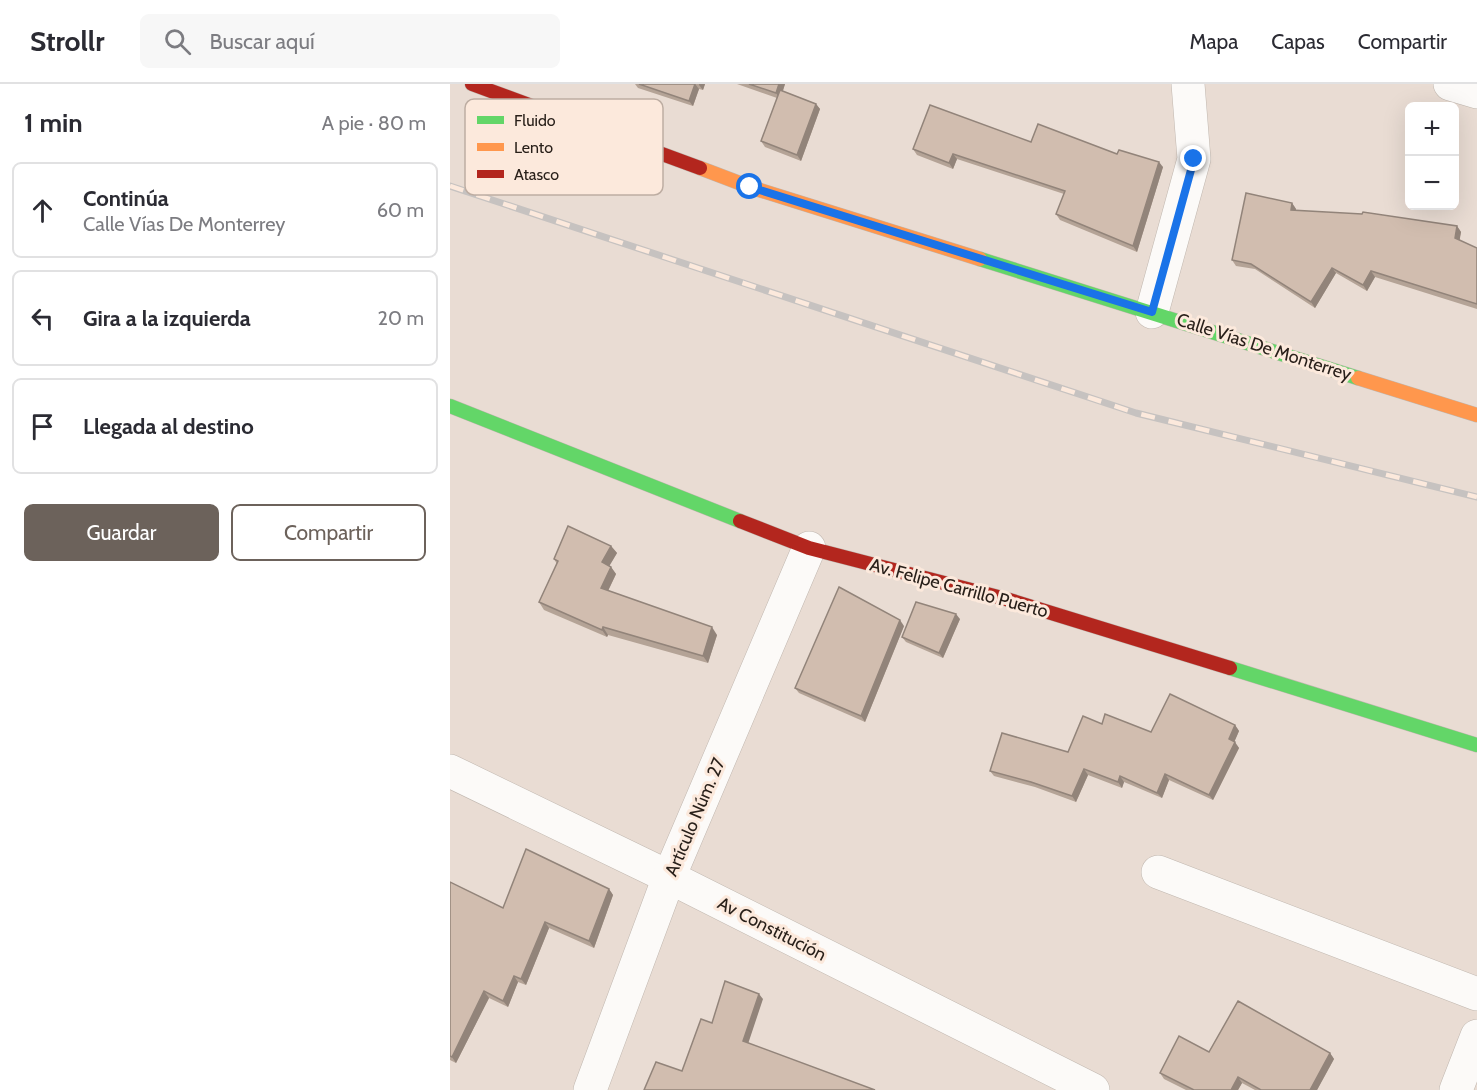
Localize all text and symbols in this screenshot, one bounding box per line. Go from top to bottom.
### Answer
search box [140,14,560,68]
text: Strollr [30,24,104,58]
icon: search [161,25,194,58]
text: Buscar aquí [209,28,315,55]
text: Mapa [1190,29,1238,54]
text: Capas [1271,29,1325,54]
text: Compartir [1358,29,1447,54]
legend [465,99,663,195]
map controls [1405,102,1459,210]
button: + [1405,102,1459,156]
text: 1 min [24,107,83,139]
text: A pie · 80 m [322,111,426,135]
text: Fluido [514,111,556,130]
text: Lento [514,138,553,157]
route end [1180,145,1206,171]
button: − [1405,156,1459,210]
text: Atasco [514,165,559,184]
route start [736,173,762,199]
text: Continúa [83,185,169,212]
icon: ahead [26,194,59,227]
text: 60 m [377,198,424,222]
text: Calle Vías De Monterrey [83,212,285,236]
icon: left [26,302,59,335]
text: Gira a la izquierda [83,305,251,332]
text: 20 m [378,306,424,330]
street label: Calle Vías De Monterrey [1174,308,1354,386]
icon: arrive [26,410,59,443]
text: Llegada al destino [83,413,254,440]
button: Guardar [24,504,219,561]
button: Compartir [231,504,426,561]
street label: Av. Felipe Carrillo Puerto [868,554,1051,622]
street label: Artículo Núm. 27 [660,755,730,879]
street label: Av Constitución [714,892,830,966]

